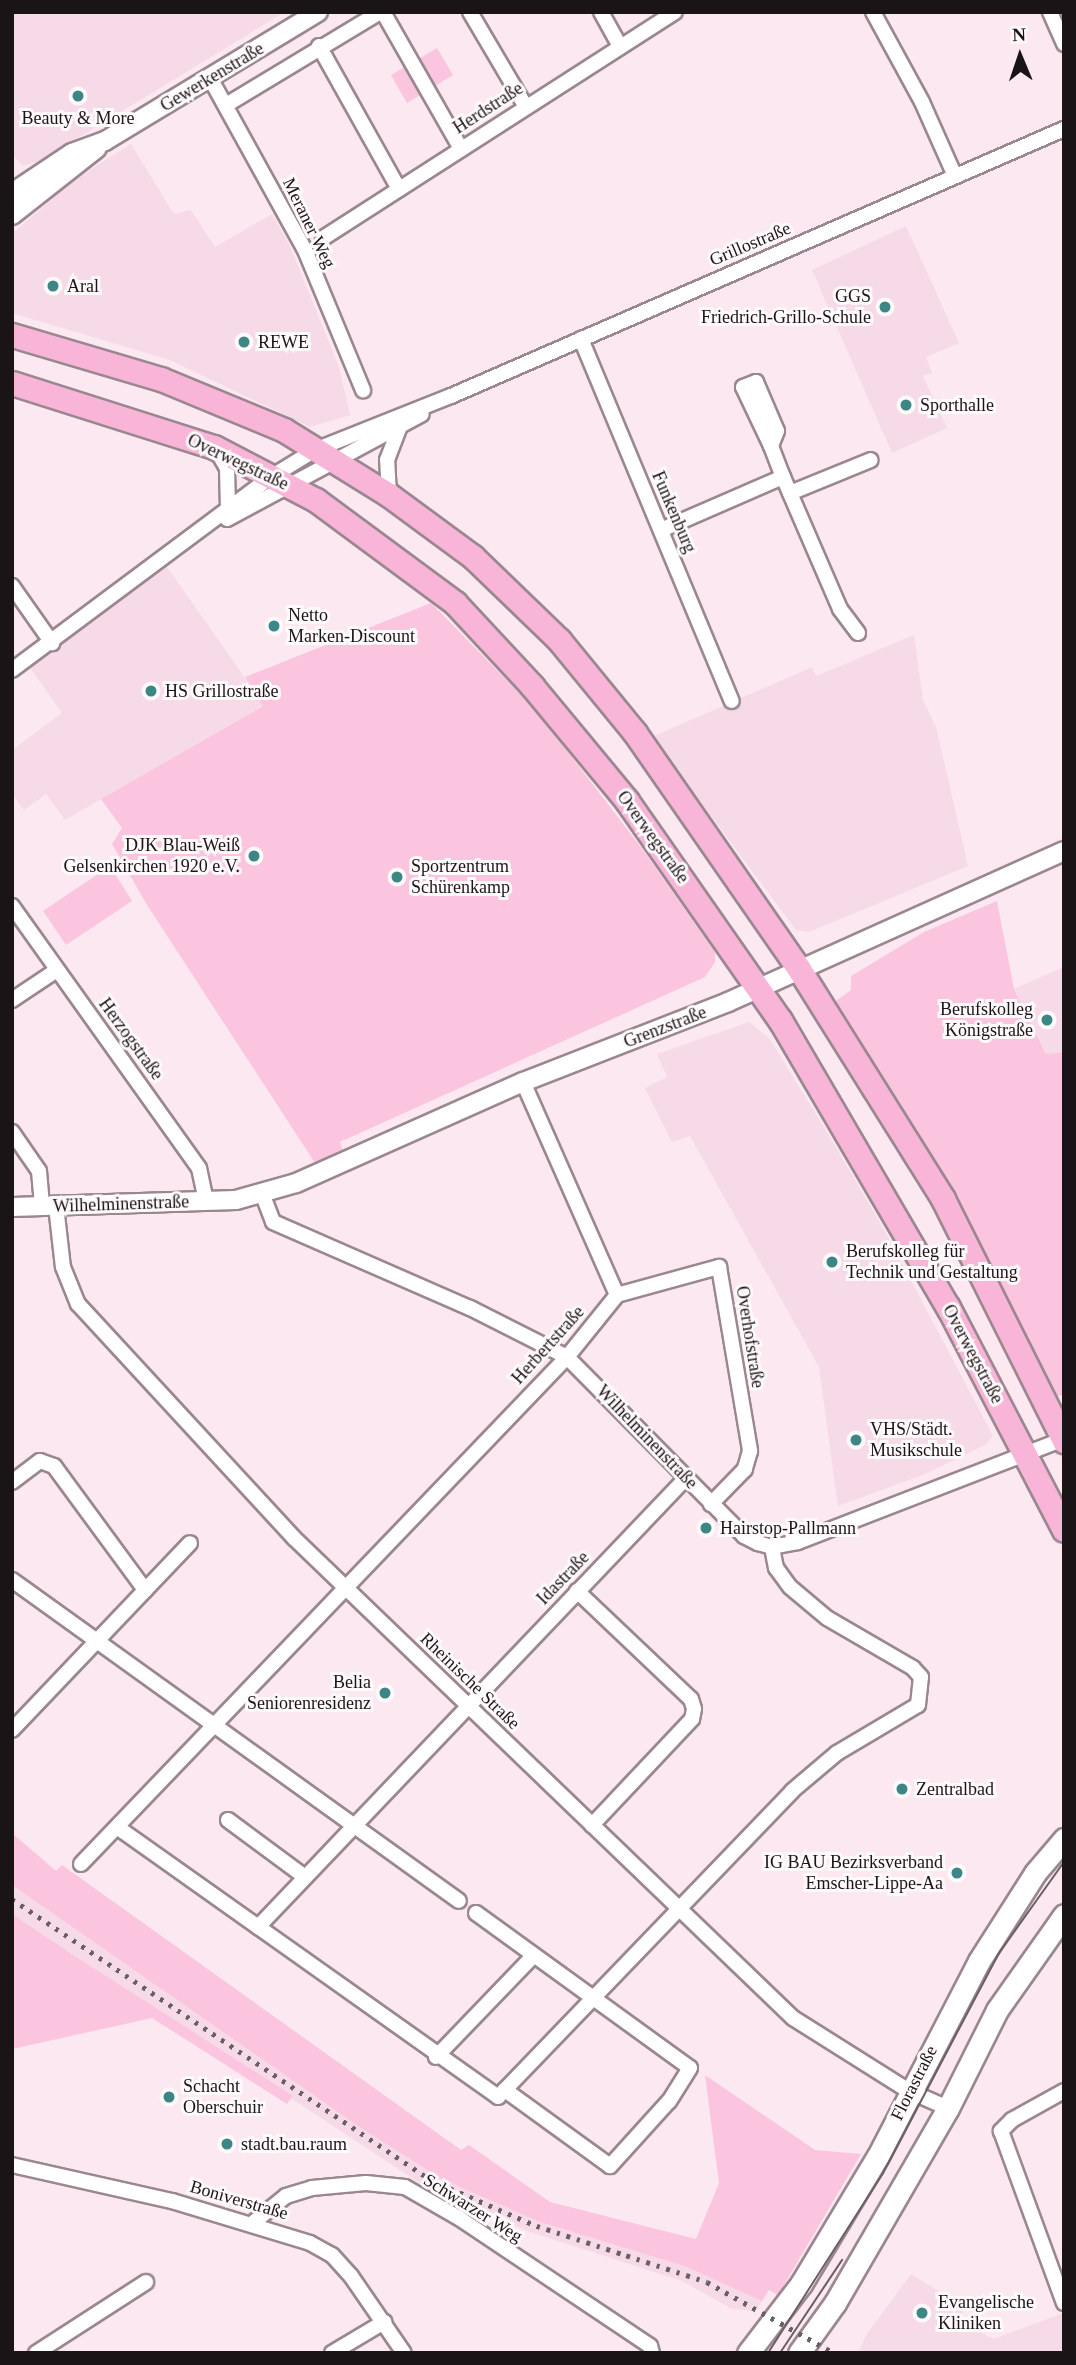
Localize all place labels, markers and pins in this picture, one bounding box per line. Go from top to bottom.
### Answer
marker: Beauty & More [70,88,86,104]
place label: Beauty & More [22,107,134,129]
place label: Aral [67,275,99,297]
marker: Aral [45,278,61,294]
place label: GGS Friedrich-Grillo-Schule [701,286,871,328]
marker: GGS Friedrich-Grillo-Schule [877,299,893,315]
place label: REWE [258,331,309,353]
marker: REWE [236,334,252,350]
place label: Sporthalle [920,394,994,416]
marker: Sporthalle [898,397,914,413]
place label: Netto Marken-Discount [288,605,415,648]
marker: Netto Marken-Discount [266,618,282,634]
place label: HS Grillostraße [165,680,278,702]
marker: HS Grillostraße [143,683,159,699]
place label: DJK Blau-Weiß Gelsenkirchen 1920 e.V. [63,835,240,878]
marker: DJK Blau-Weiß Gelsenkirchen 1920 e.V. [246,848,262,864]
place label: Sportzentrum Schürenkamp [411,856,510,898]
marker: Sportzentrum Schürenkamp [389,869,405,885]
place label: Berufskolleg Königstraße [940,999,1033,1042]
marker: Berufskolleg Königstraße [1039,1012,1055,1028]
place label: Berufskolleg für Technik und Gestaltung [846,1241,1018,1284]
marker: Berufskolleg für Technik und Gestaltung [824,1254,840,1270]
place label: VHS/Städt. Musikschule [870,1419,962,1462]
marker: VHS/Städt. Musikschule [848,1432,864,1448]
place label: Hairstop-Pallmann [720,1517,856,1539]
marker: Hairstop-Pallmann [698,1520,714,1536]
place label: Belia Seniorenresidenz [247,1672,371,1714]
marker: Belia Seniorenresidenz [377,1685,393,1701]
place label: Zentralbad [916,1778,994,1800]
marker: Zentralbad [894,1781,910,1797]
place label: IG BAU Bezirksverband Emscher-Lippe-Aa [764,1852,943,1895]
marker: IG BAU Bezirksverband Emscher-Lippe-Aa [949,1865,965,1881]
place label: Schacht Oberschuir [183,2076,263,2118]
marker: Schacht Oberschuir [161,2089,177,2105]
place label: stadt.bau.raum [241,2133,347,2155]
marker: stadt.bau.raum [219,2136,235,2152]
place label: Evangelische Kliniken [938,2292,1034,2334]
marker: Evangelische Kliniken [912,2303,932,2323]

